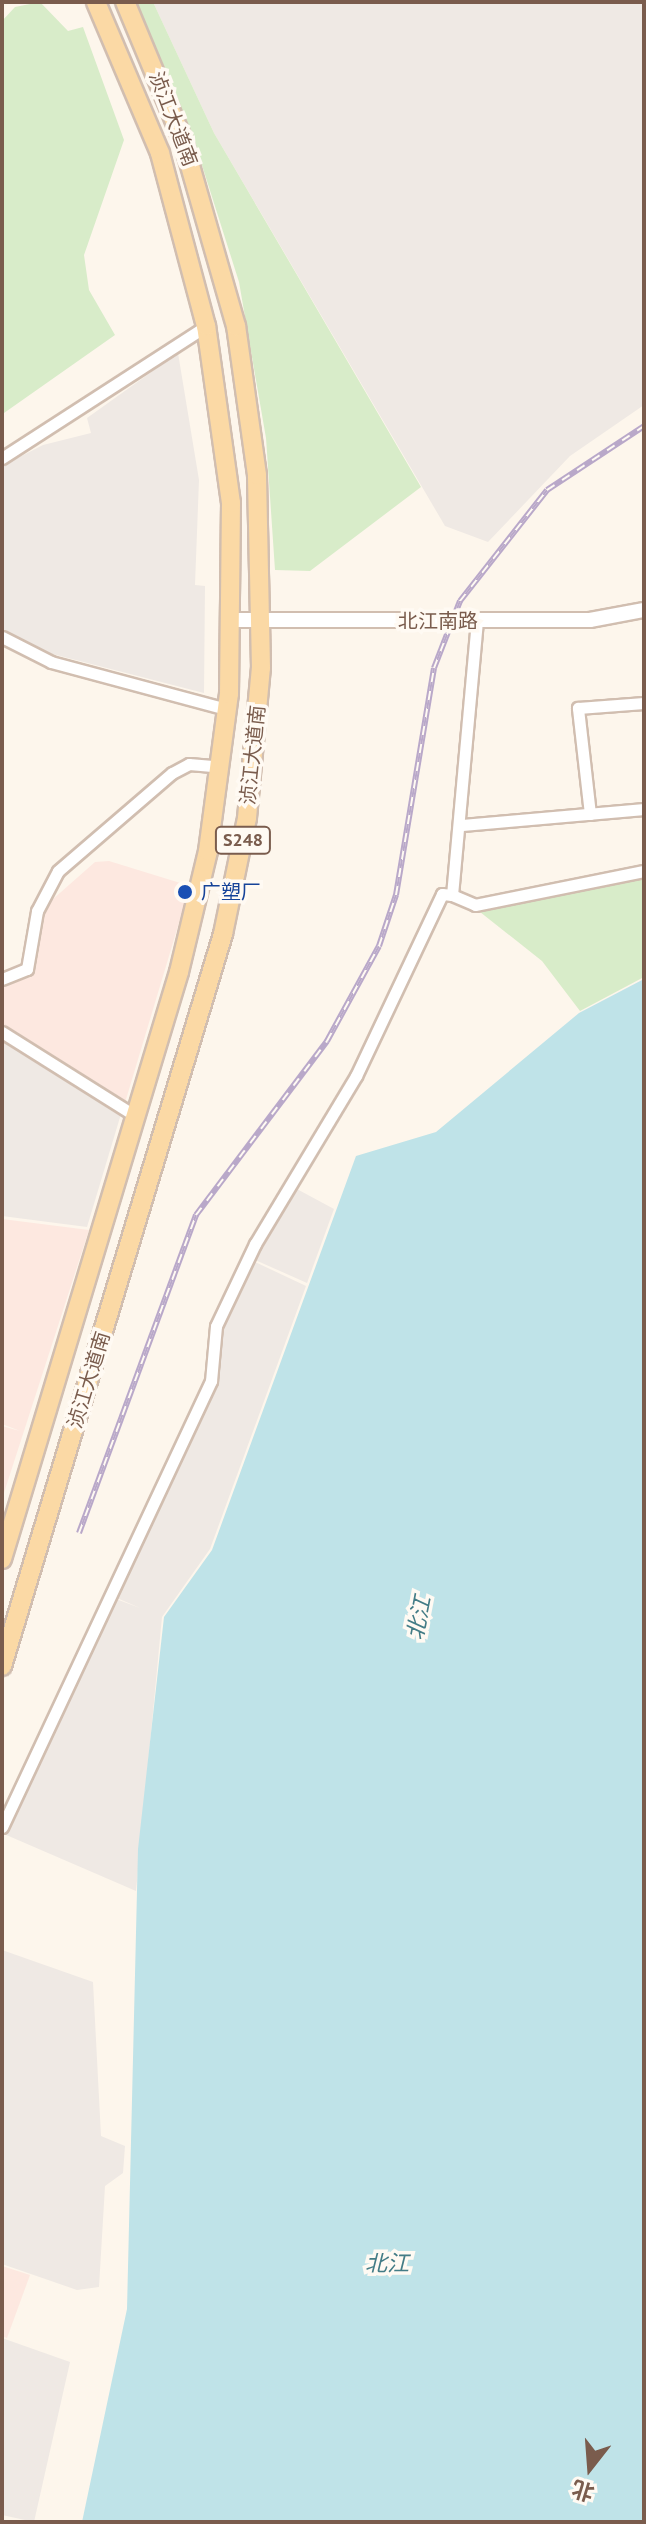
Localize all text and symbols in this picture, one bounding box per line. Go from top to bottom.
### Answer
street label: 浈江大道南 [144,68,202,170]
street label: 北江南路 [398,609,478,633]
street label: 浈江大道南 [236,704,270,806]
road number: S248 [213,826,273,854]
place label: 广塑厂 [201,880,261,904]
marker: 广塑厂 [176,883,194,901]
street label: 浈江大道南 [63,1329,115,1431]
water label: 北江 [402,1594,436,1642]
water label: 北江 [365,2251,409,2277]
north arrow [550,2428,630,2508]
text: 北 [568,2474,598,2508]

